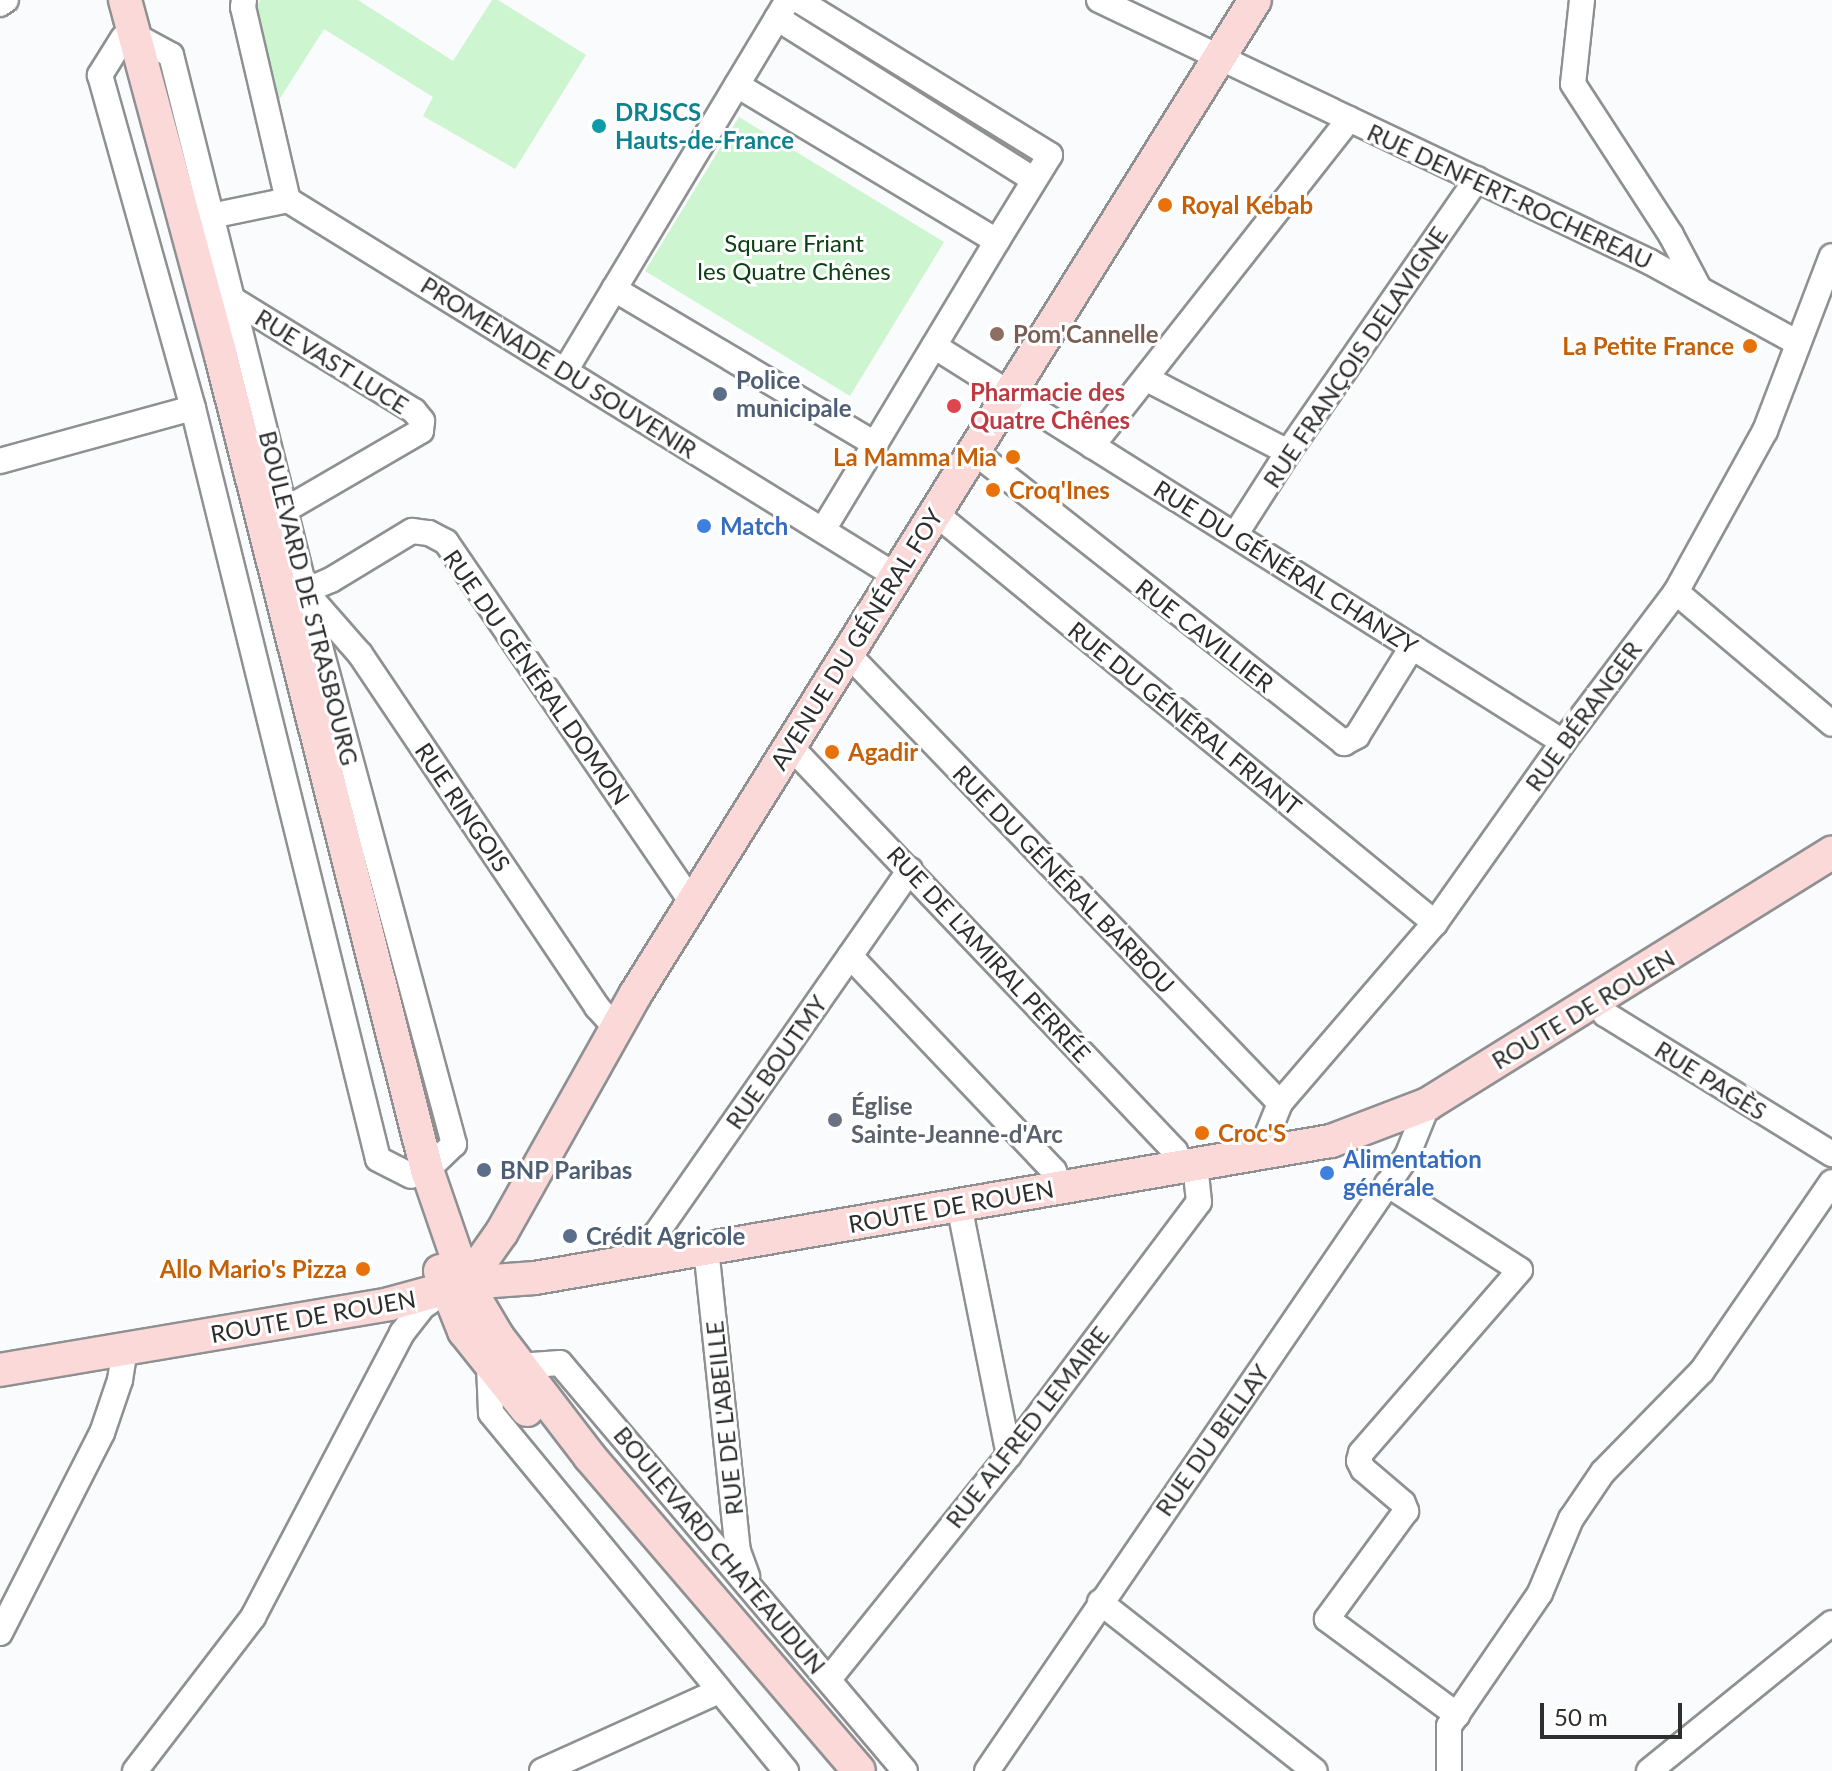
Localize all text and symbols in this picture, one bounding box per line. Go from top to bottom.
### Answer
place label: DRJSCS Hauts-de-France [615,98,794,154]
marker: DRJSCS Hauts-de-France [590,117,608,135]
street label: RUE DENFERT-ROCHEREAU [1363,117,1657,275]
place label: Royal Kebab [1181,191,1313,219]
marker: Royal Kebab [1156,196,1174,214]
street label: RUE FRANÇOIS DELAVIGNE [1257,221,1453,493]
park label: Square Friant les Quatre Chênes [697,229,891,285]
street label: PROMENADE DU SOUVENIR [416,270,702,464]
street label: RUE VAST LUCE [250,302,414,420]
place label: Pom'Cannelle [1013,320,1159,348]
marker: Pom'Cannelle [988,325,1006,343]
place label: La Petite France [1562,332,1734,360]
marker: La Petite France [1741,337,1759,355]
place label: Police municipale [736,366,852,422]
place label: Pharmacie des Quatre Chênes [970,378,1130,434]
marker: Police municipale [711,385,729,403]
marker: Pharmacie des Quatre Chênes [945,397,963,415]
street label: BOULEVARD DE STRASBOURG [253,428,365,768]
place label: La Mamma Mia [833,443,997,471]
marker: La Mamma Mia [1004,448,1022,466]
street label: RUE DU GÉNÉRAL CHANZY [1148,474,1424,660]
place label: Croq'Ines [1009,476,1110,504]
marker: Croq'Ines [984,481,1002,499]
street label: AVENUE DU GÉNÉRAL FOY [763,503,949,775]
place label: Match [720,512,788,540]
marker: Match [695,517,713,535]
street label: RUE DU GÉNÉRAL DOMON [438,544,636,810]
street label: RUE CAVILLIER [1130,572,1280,698]
street label: RUE DU GÉNÉRAL FRIANT [1062,615,1308,821]
street label: RUE BÉRANGER [1519,636,1647,796]
street label: RUE RINGOIS [409,737,517,877]
place label: Agadir [848,738,918,766]
marker: Agadir [823,743,841,761]
street label: RUE DU GÉNÉRAL BARBOU [947,759,1181,999]
street label: RUE DE L'AMIRAL PERRÉE [881,840,1097,1068]
street label: ROUTE DE ROUEN [1486,943,1680,1075]
street label: RUE BOUTMY [719,990,833,1134]
street label: RUE PAGÈS [1650,1034,1772,1126]
place label: Église Sainte-Jeanne-d'Arc [851,1092,1063,1148]
marker: Église Sainte-Jeanne-d'Arc [826,1111,844,1129]
place label: Croc'S [1218,1119,1286,1147]
marker: Croc'S [1193,1124,1211,1142]
place label: Alimentation générale [1343,1145,1482,1201]
place label: BNP Paribas [500,1156,633,1184]
marker: BNP Paribas [475,1161,493,1179]
marker: Alimentation générale [1318,1164,1336,1182]
street label: ROUTE DE ROUEN [846,1174,1056,1238]
place label: Crédit Agricole [586,1222,746,1250]
marker: Crédit Agricole [561,1227,579,1245]
place label: Allo Mario's Pizza [160,1255,347,1283]
marker: Allo Mario's Pizza [354,1260,372,1278]
street label: ROUTE DE ROUEN [208,1284,418,1348]
street label: RUE DE L'ABEILLE [699,1319,749,1517]
street label: RUE ALFRED LEMAIRE [939,1320,1115,1534]
street label: RUE DU BELLAY [1149,1359,1275,1521]
street label: BOULEVARD CHATEAUDUN [608,1421,832,1679]
scale bar [1544,1687,1686,1737]
text: 50 m [1554,1702,1608,1731]

